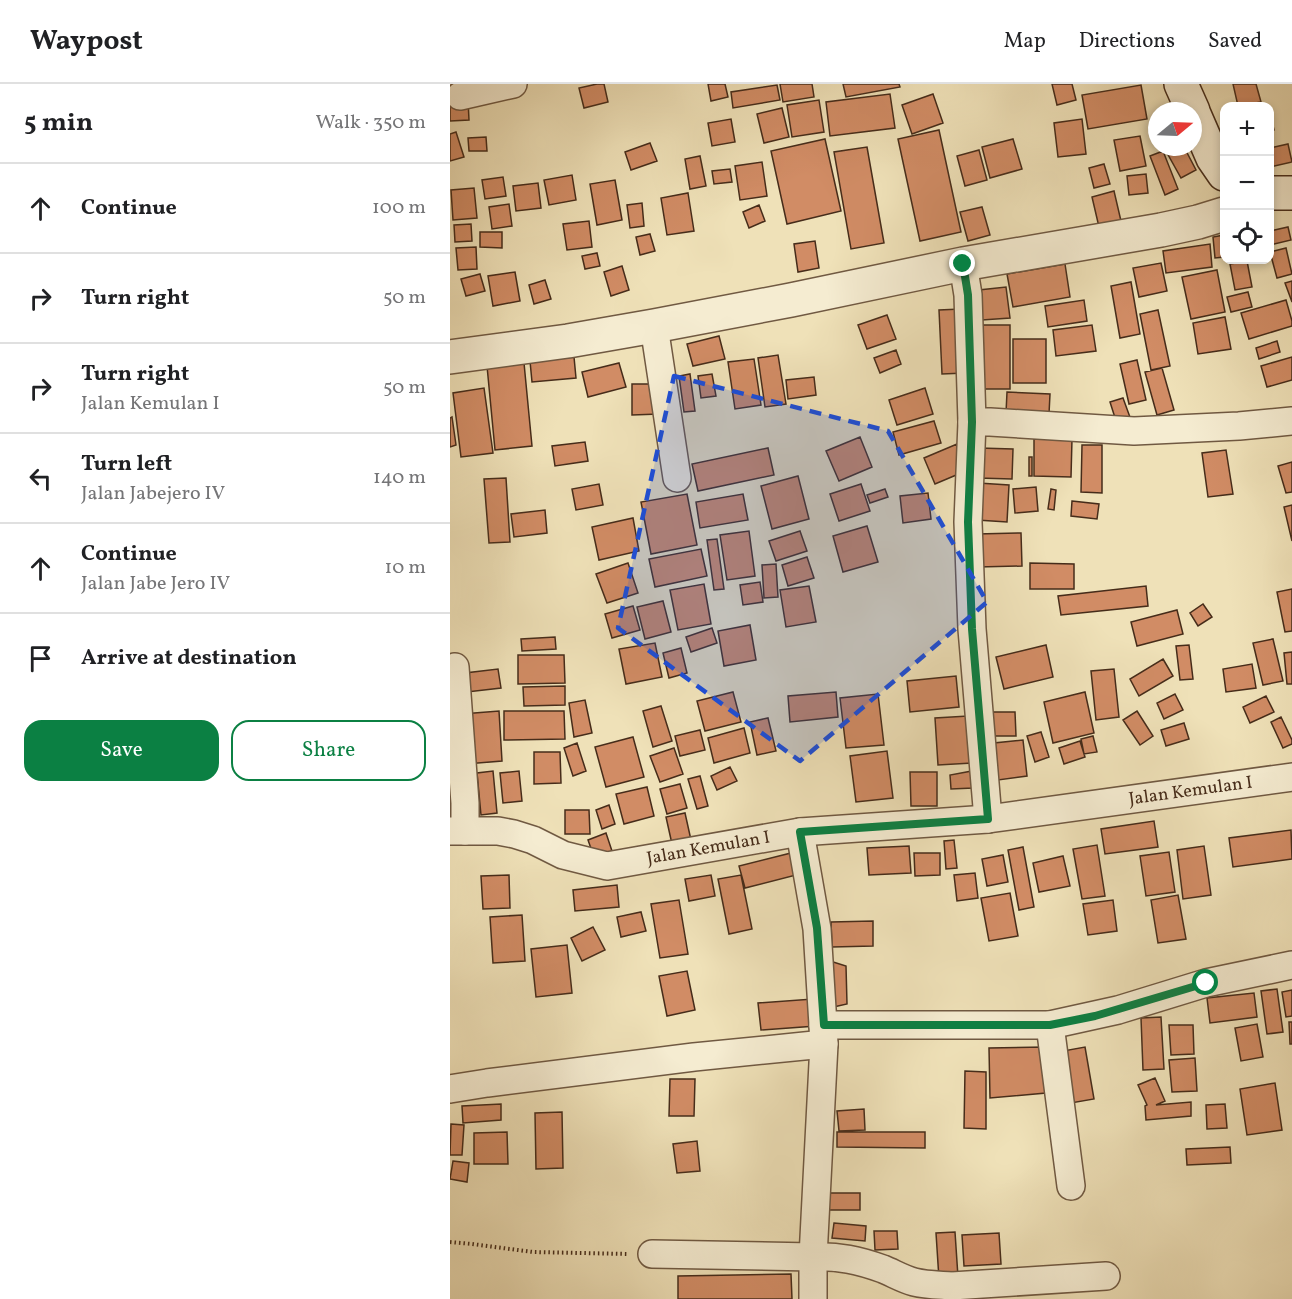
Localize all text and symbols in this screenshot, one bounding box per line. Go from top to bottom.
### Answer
text: Waypost [30,22,143,61]
text: Map [1004,27,1046,56]
text: Directions [1079,27,1175,56]
text: Saved [1208,27,1262,56]
north arrow [1148,102,1202,156]
map controls [1220,102,1274,264]
button: + [1220,102,1274,156]
text: 5 min [24,105,93,141]
text: Walk · 350 m [315,109,426,137]
button: − [1220,156,1274,210]
icon: ahead [24,192,57,225]
text: Continue [81,193,177,224]
text: 100 m [372,194,426,222]
button: locate [1220,210,1274,264]
route end [949,250,975,276]
icon: right [24,282,57,315]
text: Turn right [81,283,189,314]
text: 50 m [383,284,426,312]
text: Turn right [81,359,189,390]
icon: right [24,372,57,405]
text: 50 m [383,374,426,402]
text: Jalan Kemulan I [81,390,220,418]
text: Turn left [81,449,172,480]
icon: left [24,462,57,495]
text: 140 m [373,464,426,492]
text: Jalan Jabejero IV [81,480,225,508]
text: Continue [81,539,177,570]
icon: ahead [24,552,57,585]
text: 10 m [385,554,426,582]
text: Jalan Jabe Jero IV [81,570,230,598]
icon: arrive [24,642,57,675]
text: Arrive at destination [81,643,297,674]
button: Save [24,720,219,781]
button: Share [231,720,426,781]
street label: Jalan Kemulan I [1127,770,1254,812]
street label: Jalan Kemulan I [645,825,772,871]
route start [1192,969,1218,995]

